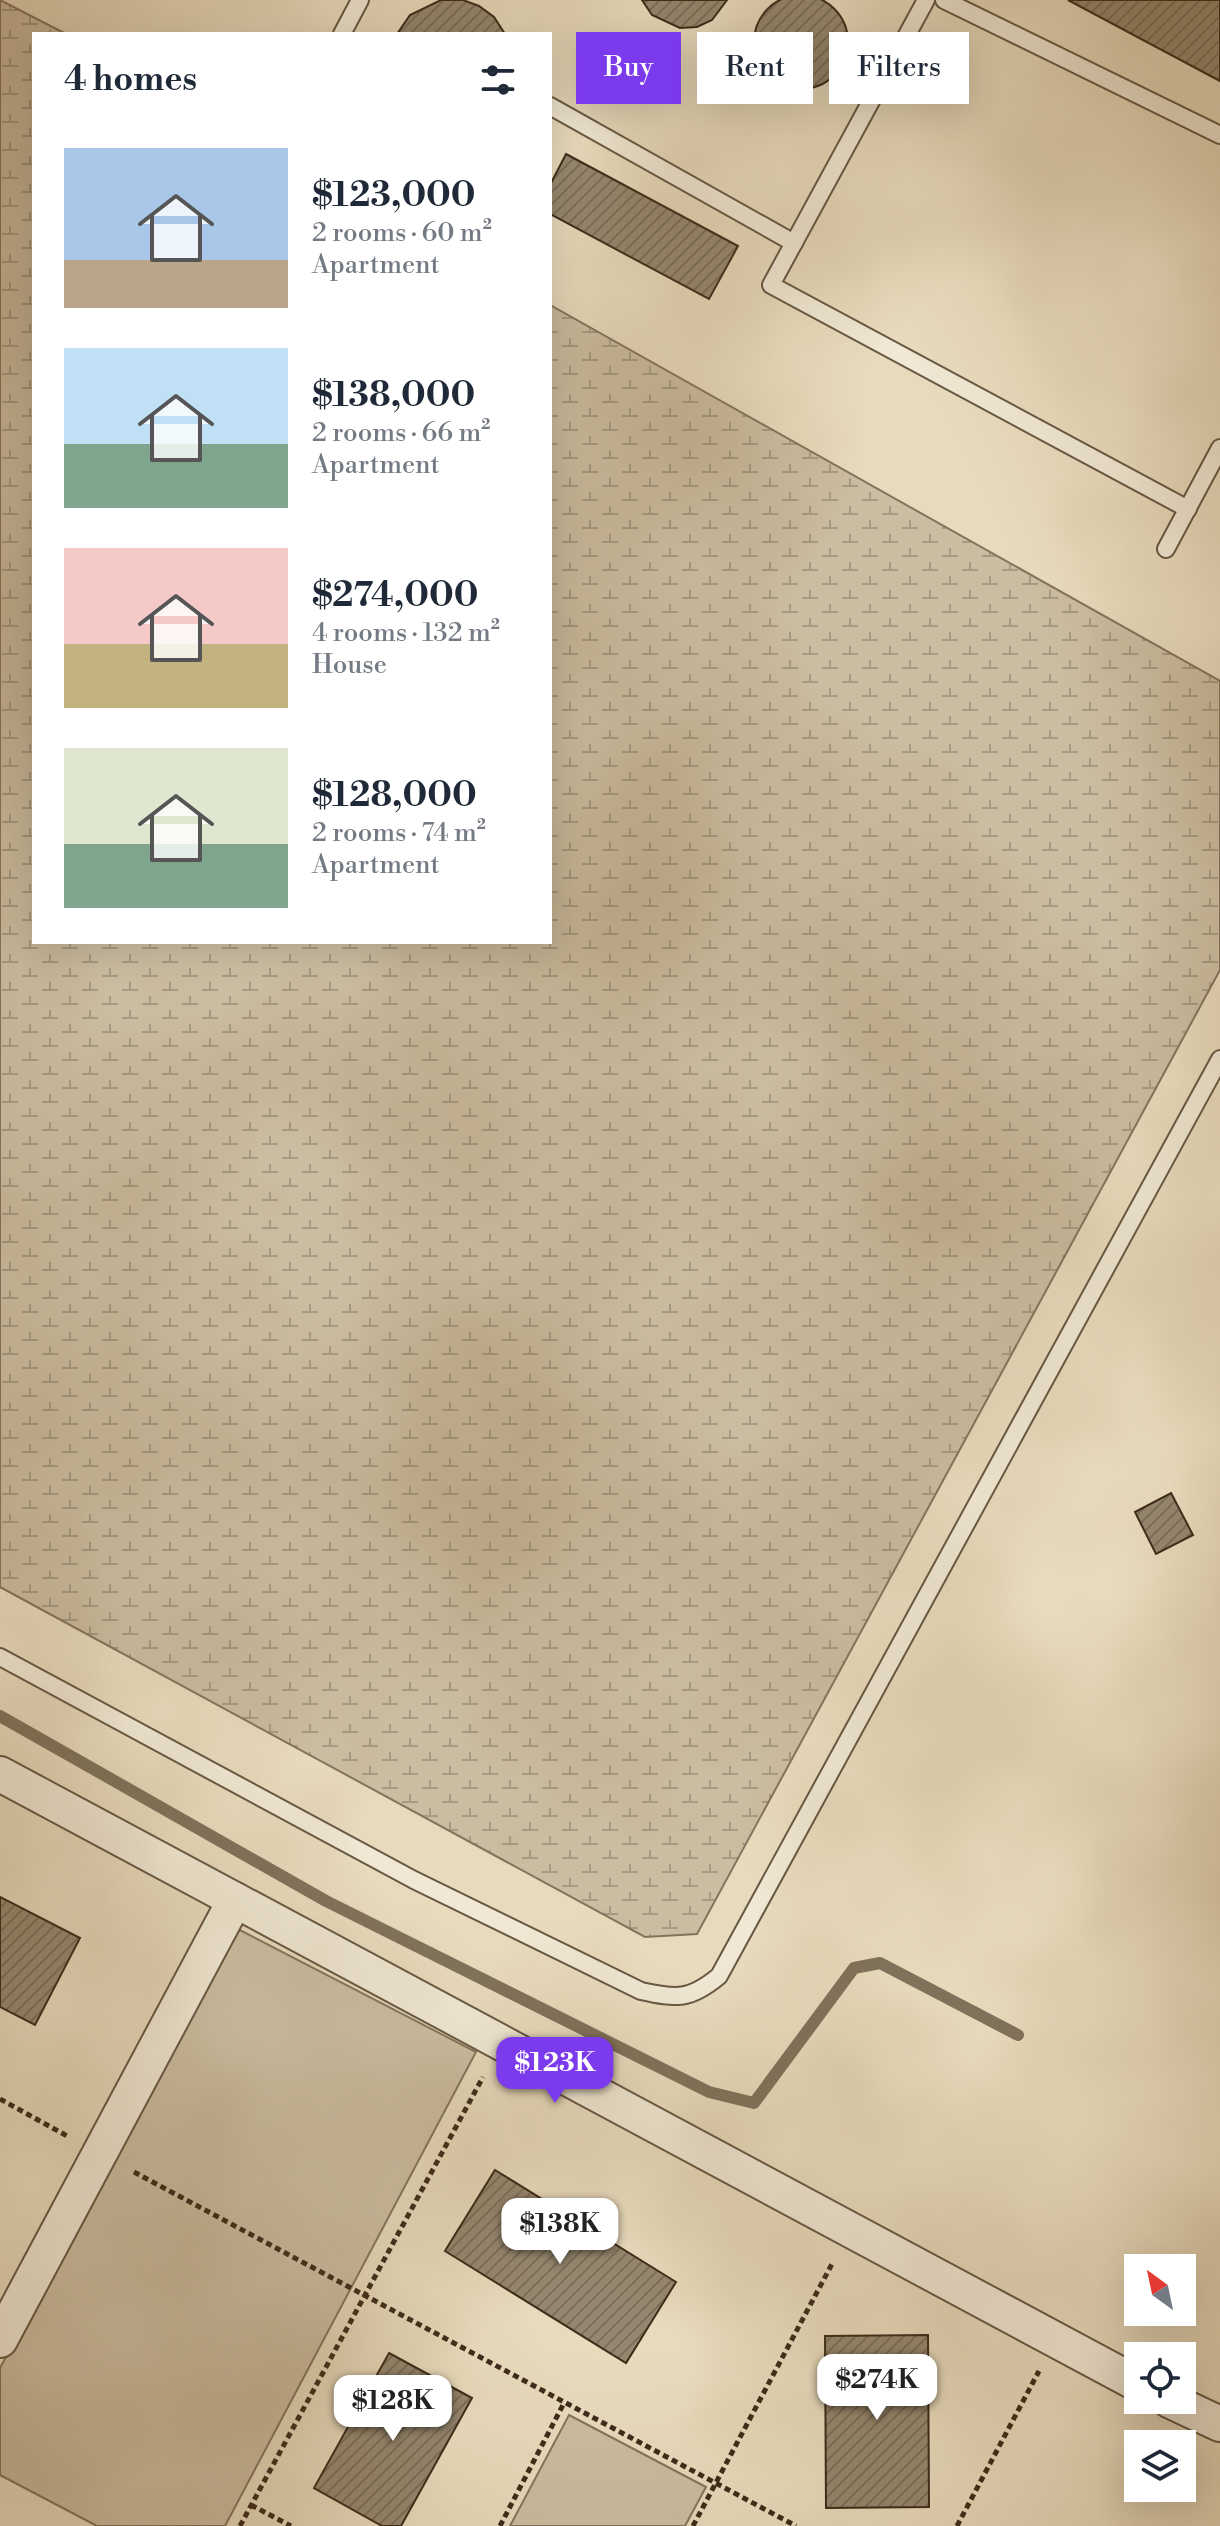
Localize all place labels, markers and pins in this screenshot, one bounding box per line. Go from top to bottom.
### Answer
pin: $123K [499,2037,611,2105]
pin: $138K [504,2198,616,2266]
pin: $274K [821,2354,933,2422]
pin: $128K [337,2375,449,2443]

